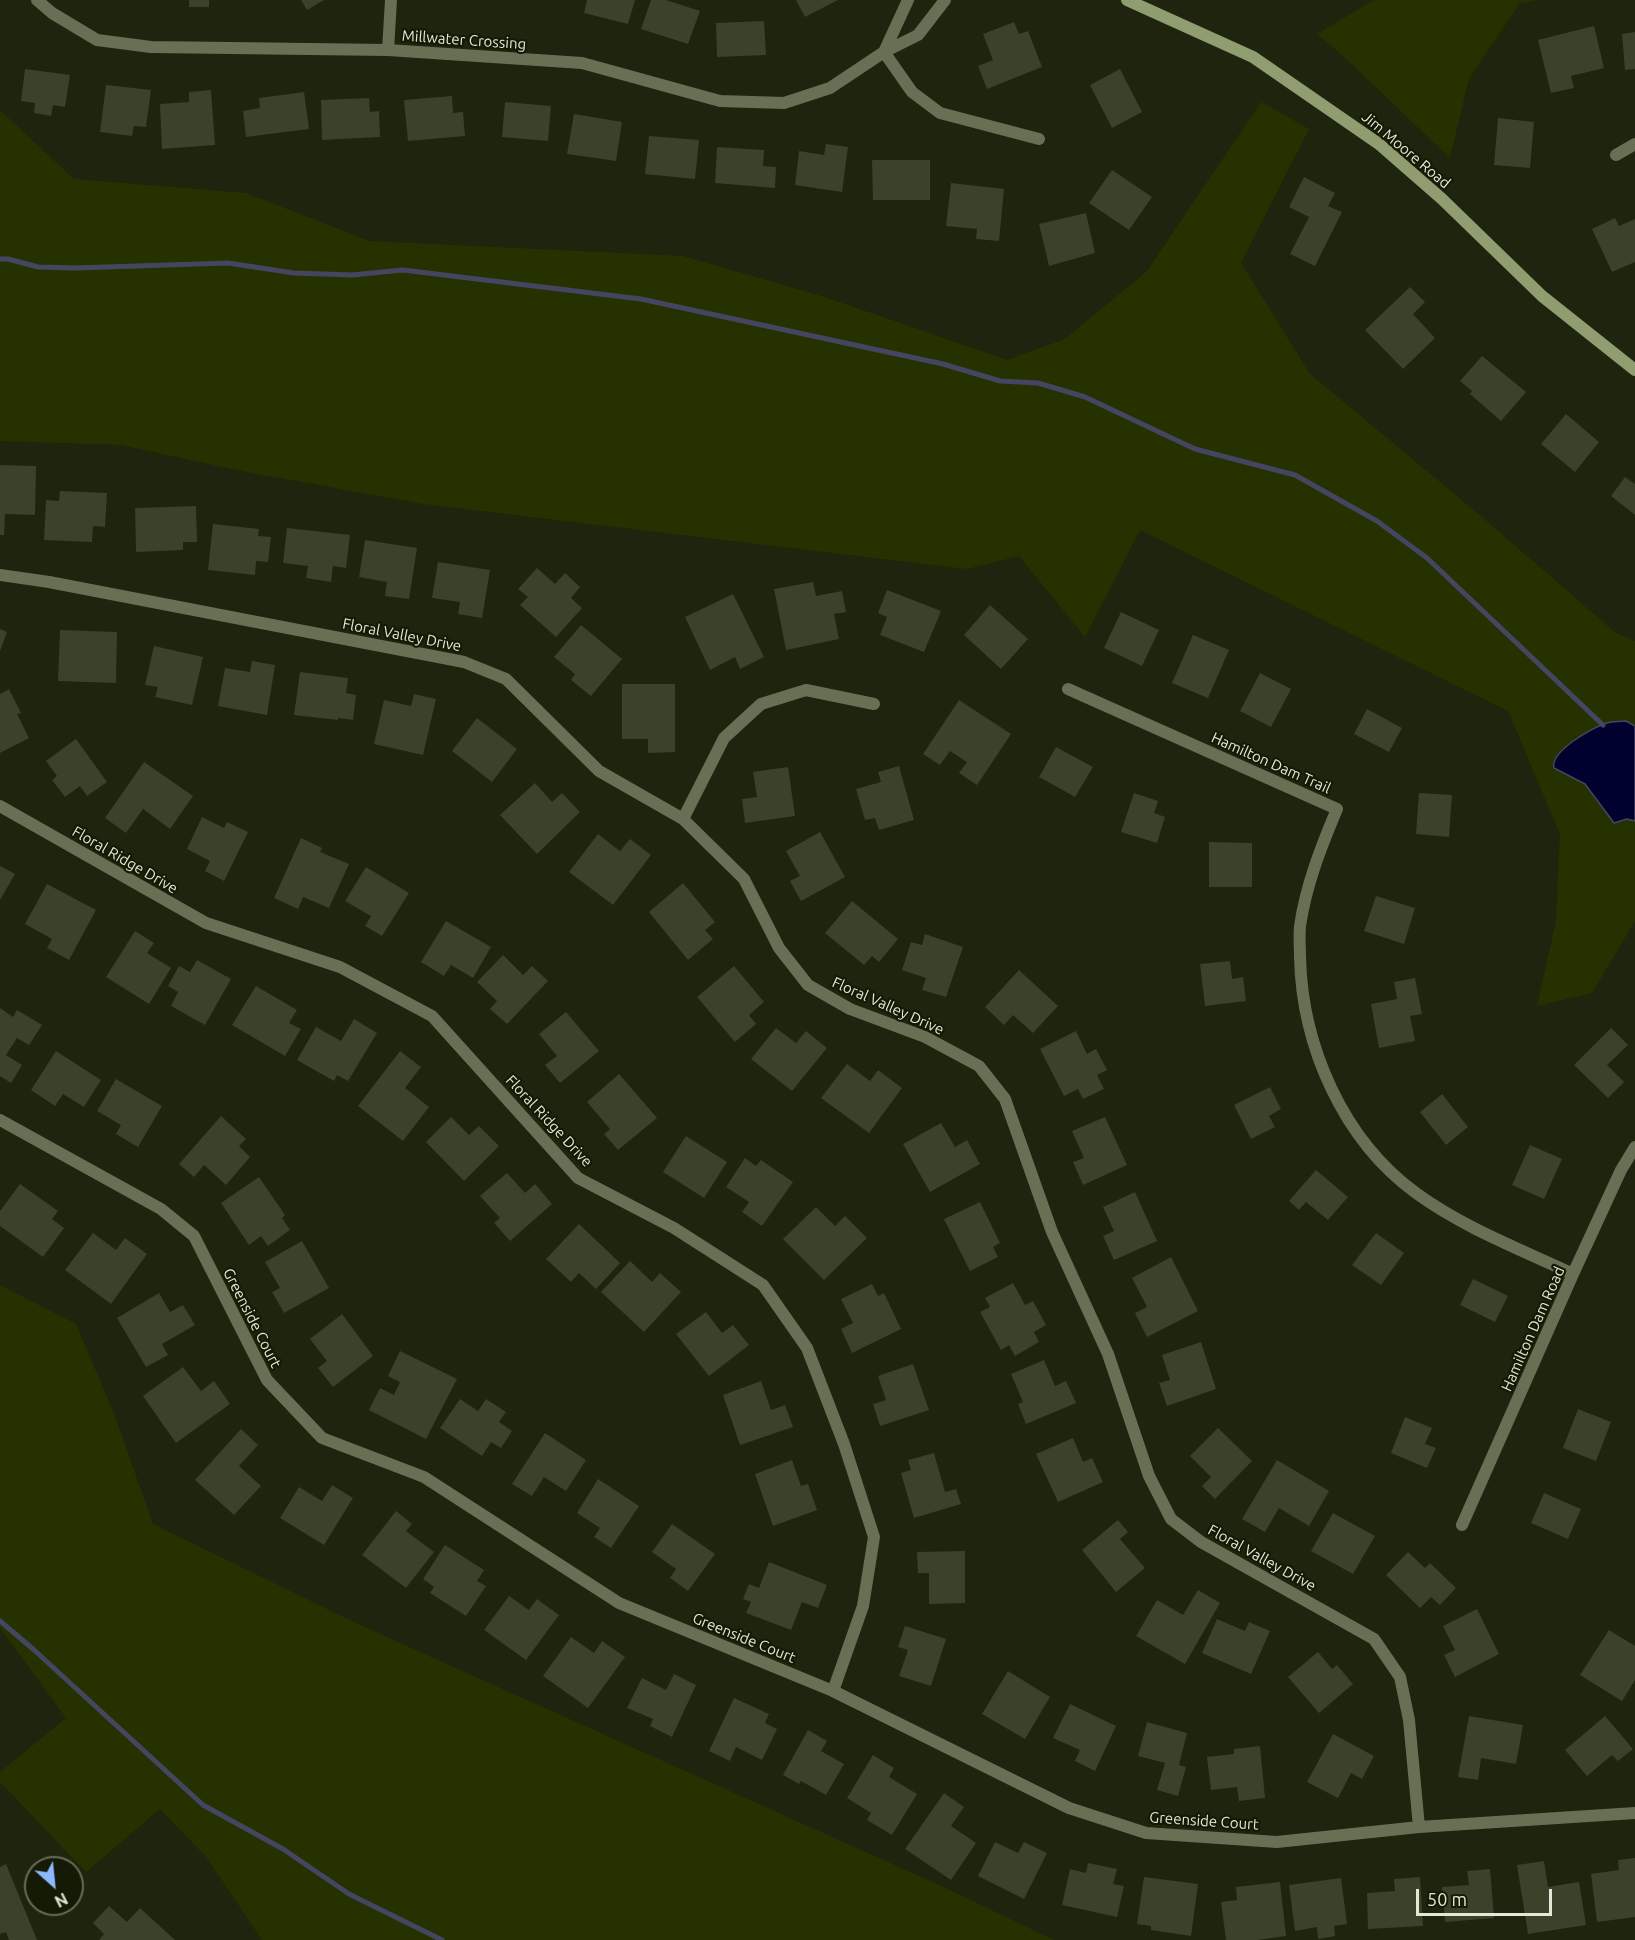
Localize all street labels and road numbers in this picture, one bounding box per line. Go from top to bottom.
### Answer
street label: Millwater Crossing [401,27,527,53]
street label: Jim Moore Road [1358,108,1454,192]
street label: Floral Valley Drive [341,615,463,655]
street label: Hamilton Dam Trail [1209,729,1333,797]
street label: Floral Ridge Drive [69,822,181,898]
street label: Floral Valley Drive [829,973,947,1039]
street label: Floral Ridge Drive [502,1071,596,1171]
street label: Hamilton Dam Road [1497,1264,1569,1394]
street label: Greenside Court [219,1265,285,1371]
street label: Floral Valley Drive [1205,1521,1319,1595]
street label: Greenside Court [690,1609,798,1667]
street label: Greenside Court [1149,1808,1259,1834]

